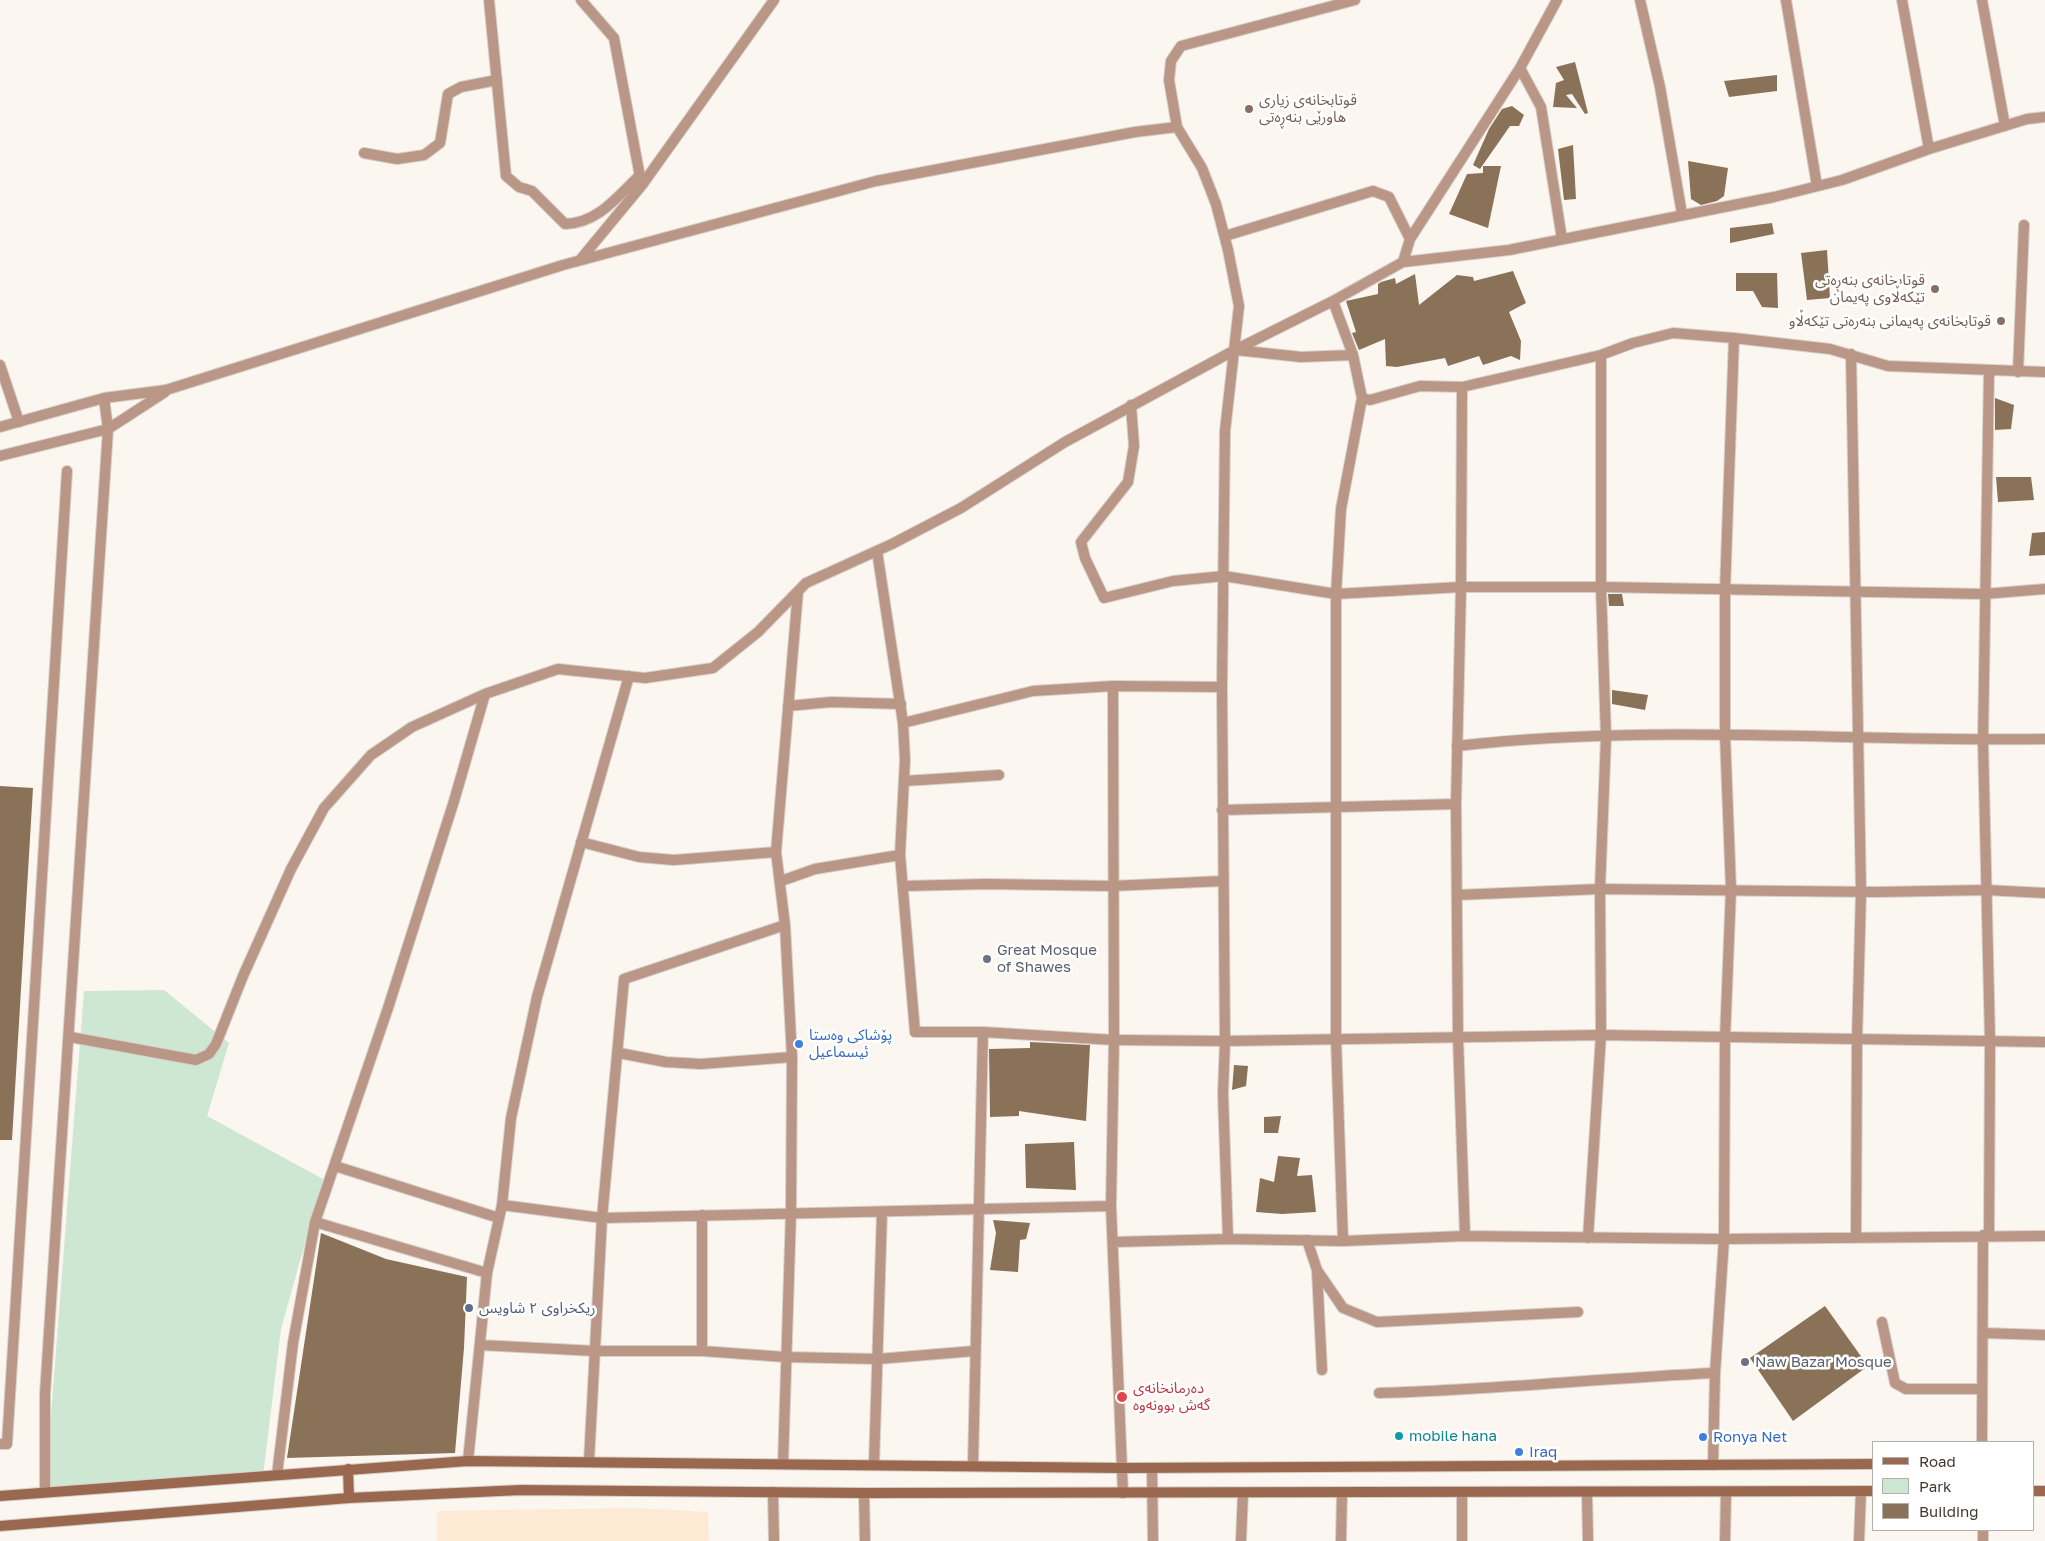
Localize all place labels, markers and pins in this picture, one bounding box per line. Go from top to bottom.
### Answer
place label: قوتابخانەی زیاری هاورێی بنەڕەتی [1259,91,1357,126]
marker: قوتابخانەی زیاری هاورێی بنەڕەتی [1243,103,1255,115]
place label: قوتابخانەی بنەڕەتی تێکەڵاوی پەیمان [1815,271,1925,306]
marker: قوتابخانەی بنەڕەتی تێکەڵاوی پەیمان [1929,283,1941,295]
place label: قوتابخانەی پەیمانی بنەرەتی تێکەڵاو [1789,312,1991,330]
marker: قوتابخانەی پەیمانی بنەرەتی تێکەڵاو [1995,315,2007,327]
place label: Great Mosque of Shawes [997,941,1097,976]
marker: Great Mosque of Shawes [981,953,993,965]
place label: پۆشاکی وەستا ئیسماعیل [809,1026,892,1061]
marker: پۆشاکی وەستا ئیسماعیل [793,1038,805,1050]
place label: ريكخراوى ۲ شاويس [479,1299,595,1317]
marker: ريكخراوى ۲ شاويس [463,1302,475,1314]
place label: Naw Bazar Mosque [1755,1353,1892,1371]
marker: Naw Bazar Mosque [1739,1356,1751,1368]
place label: دەرمانخانەی گەش بوونەوە [1133,1379,1210,1414]
marker: دەرمانخانەی گەش بوونەوە [1115,1390,1129,1404]
place label: mobile hana [1409,1427,1497,1445]
place label: Ronya Net [1713,1428,1787,1446]
marker: mobile hana [1393,1430,1405,1442]
marker: Ronya Net [1697,1431,1709,1443]
place label: Iraq [1529,1443,1557,1461]
marker: Iraq [1513,1446,1525,1458]

